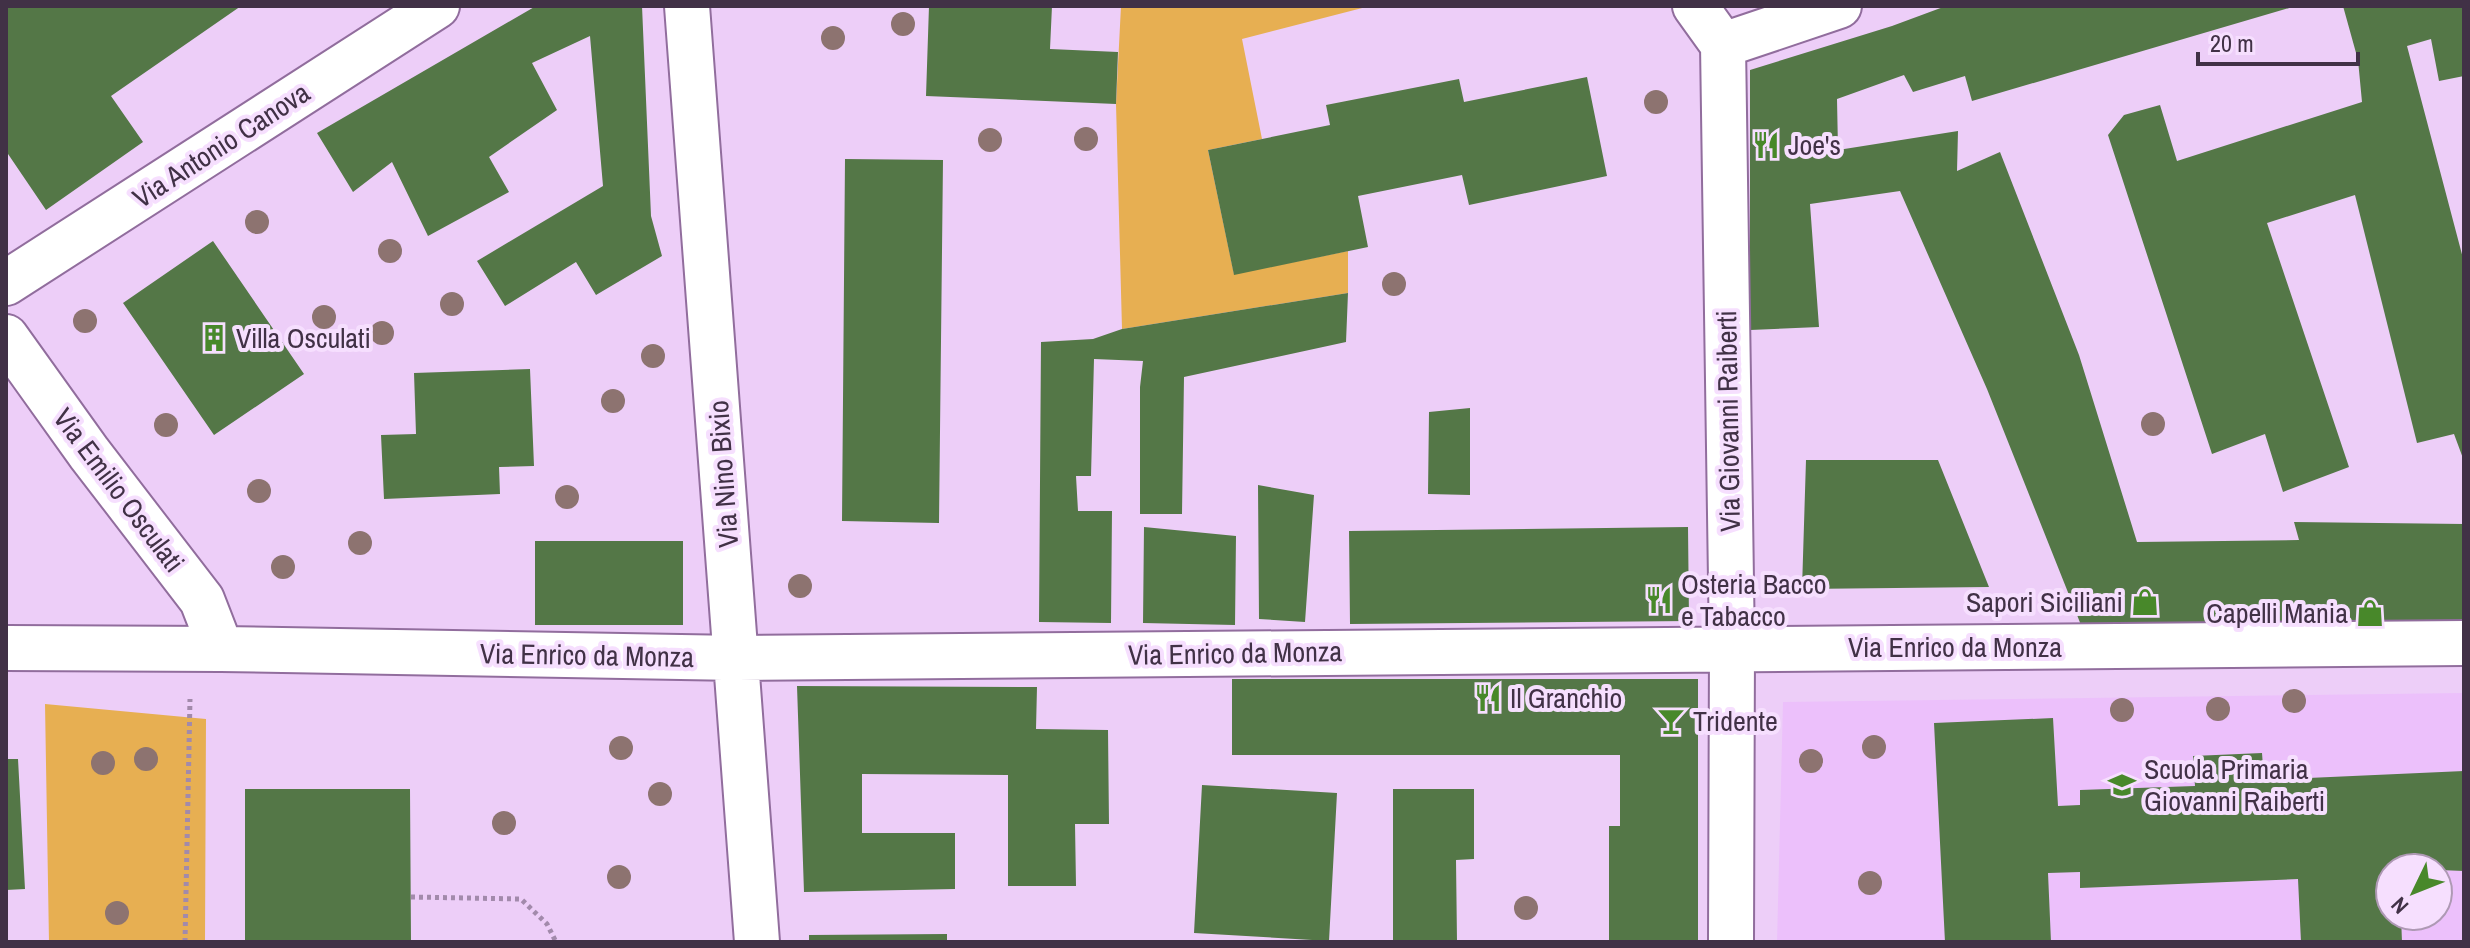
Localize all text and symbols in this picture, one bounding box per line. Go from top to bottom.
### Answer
scale bar [2198,16,2358,66]
text: 20 m [2210,27,2254,59]
street label: Via Antonio Canova [125,73,317,216]
place label: Joe's [1788,126,1841,164]
restaurant icon: Joe's [1751,130,1781,160]
street label: Via Giovanni Raiberti [1707,310,1749,532]
place label: Villa Osculati [236,319,371,357]
building icon: Villa Osculati [199,323,229,353]
street label: Via Nino Bixio [699,399,747,549]
street label: Via Emilio Osculati [45,400,193,580]
place label: Osteria Bacco e Tabacco [1681,565,1827,635]
place label: Sapori Siciliani [1966,583,2123,621]
restaurant icon: Osteria Bacco e Tabacco [1644,585,1674,615]
shop icon: Sapori Siciliani [2130,587,2160,617]
place label: Capelli Mania [2206,594,2348,632]
shop icon: Capelli Mania [2355,598,2385,628]
street label: Via Enrico da Monza [1848,628,2062,666]
street label: Via Enrico da Monza [1128,632,1343,674]
street label: Via Enrico da Monza [480,634,695,676]
place label: Il Granchio [1510,679,1622,717]
restaurant icon: Il Granchio [1473,683,1503,713]
place label: Tridente [1693,702,1778,740]
bar icon: Tridente [1656,706,1686,736]
place label: Scuola Primaria Giovanni Raiberti [2144,750,2325,820]
school or university icon: Scuola Primaria Giovanni Raiberti [2107,770,2137,800]
north arrow [2374,852,2454,932]
text: N [2384,891,2415,921]

